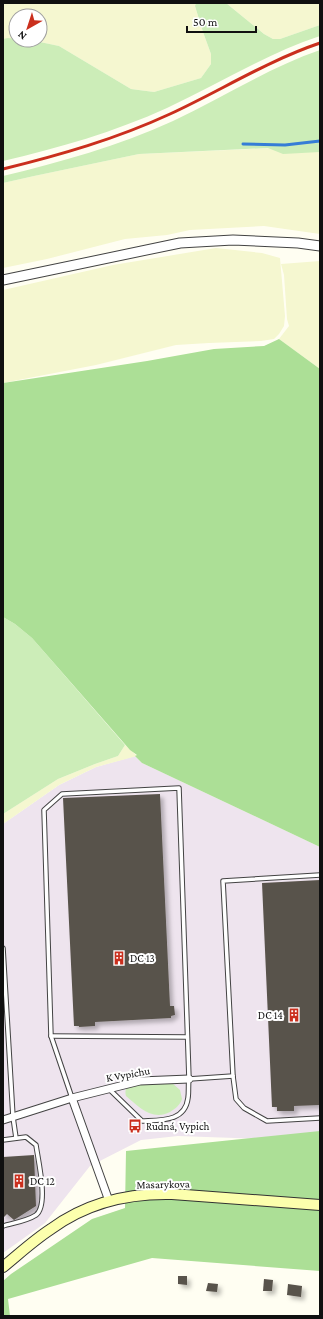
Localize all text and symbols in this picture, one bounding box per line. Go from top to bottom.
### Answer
north arrow [8,8,48,48]
scale bar [187,8,256,34]
text: 50 m [193,15,218,29]
text: N [15,28,28,43]
building icon: DC 13 [111,950,127,966]
place label: DC 13 [130,952,155,964]
building icon: DC 14 [286,1007,302,1023]
place label: DC 14 [258,1009,283,1021]
street label: K Vypichu [105,1064,151,1085]
bus stop icon: Rudná, Vypich [127,1118,143,1134]
place label: Rudná, Vypich [146,1120,210,1133]
building icon: DC 12 [11,1173,27,1189]
place label: DC 12 [30,1175,55,1187]
street label: Masarykova [136,1178,190,1191]

